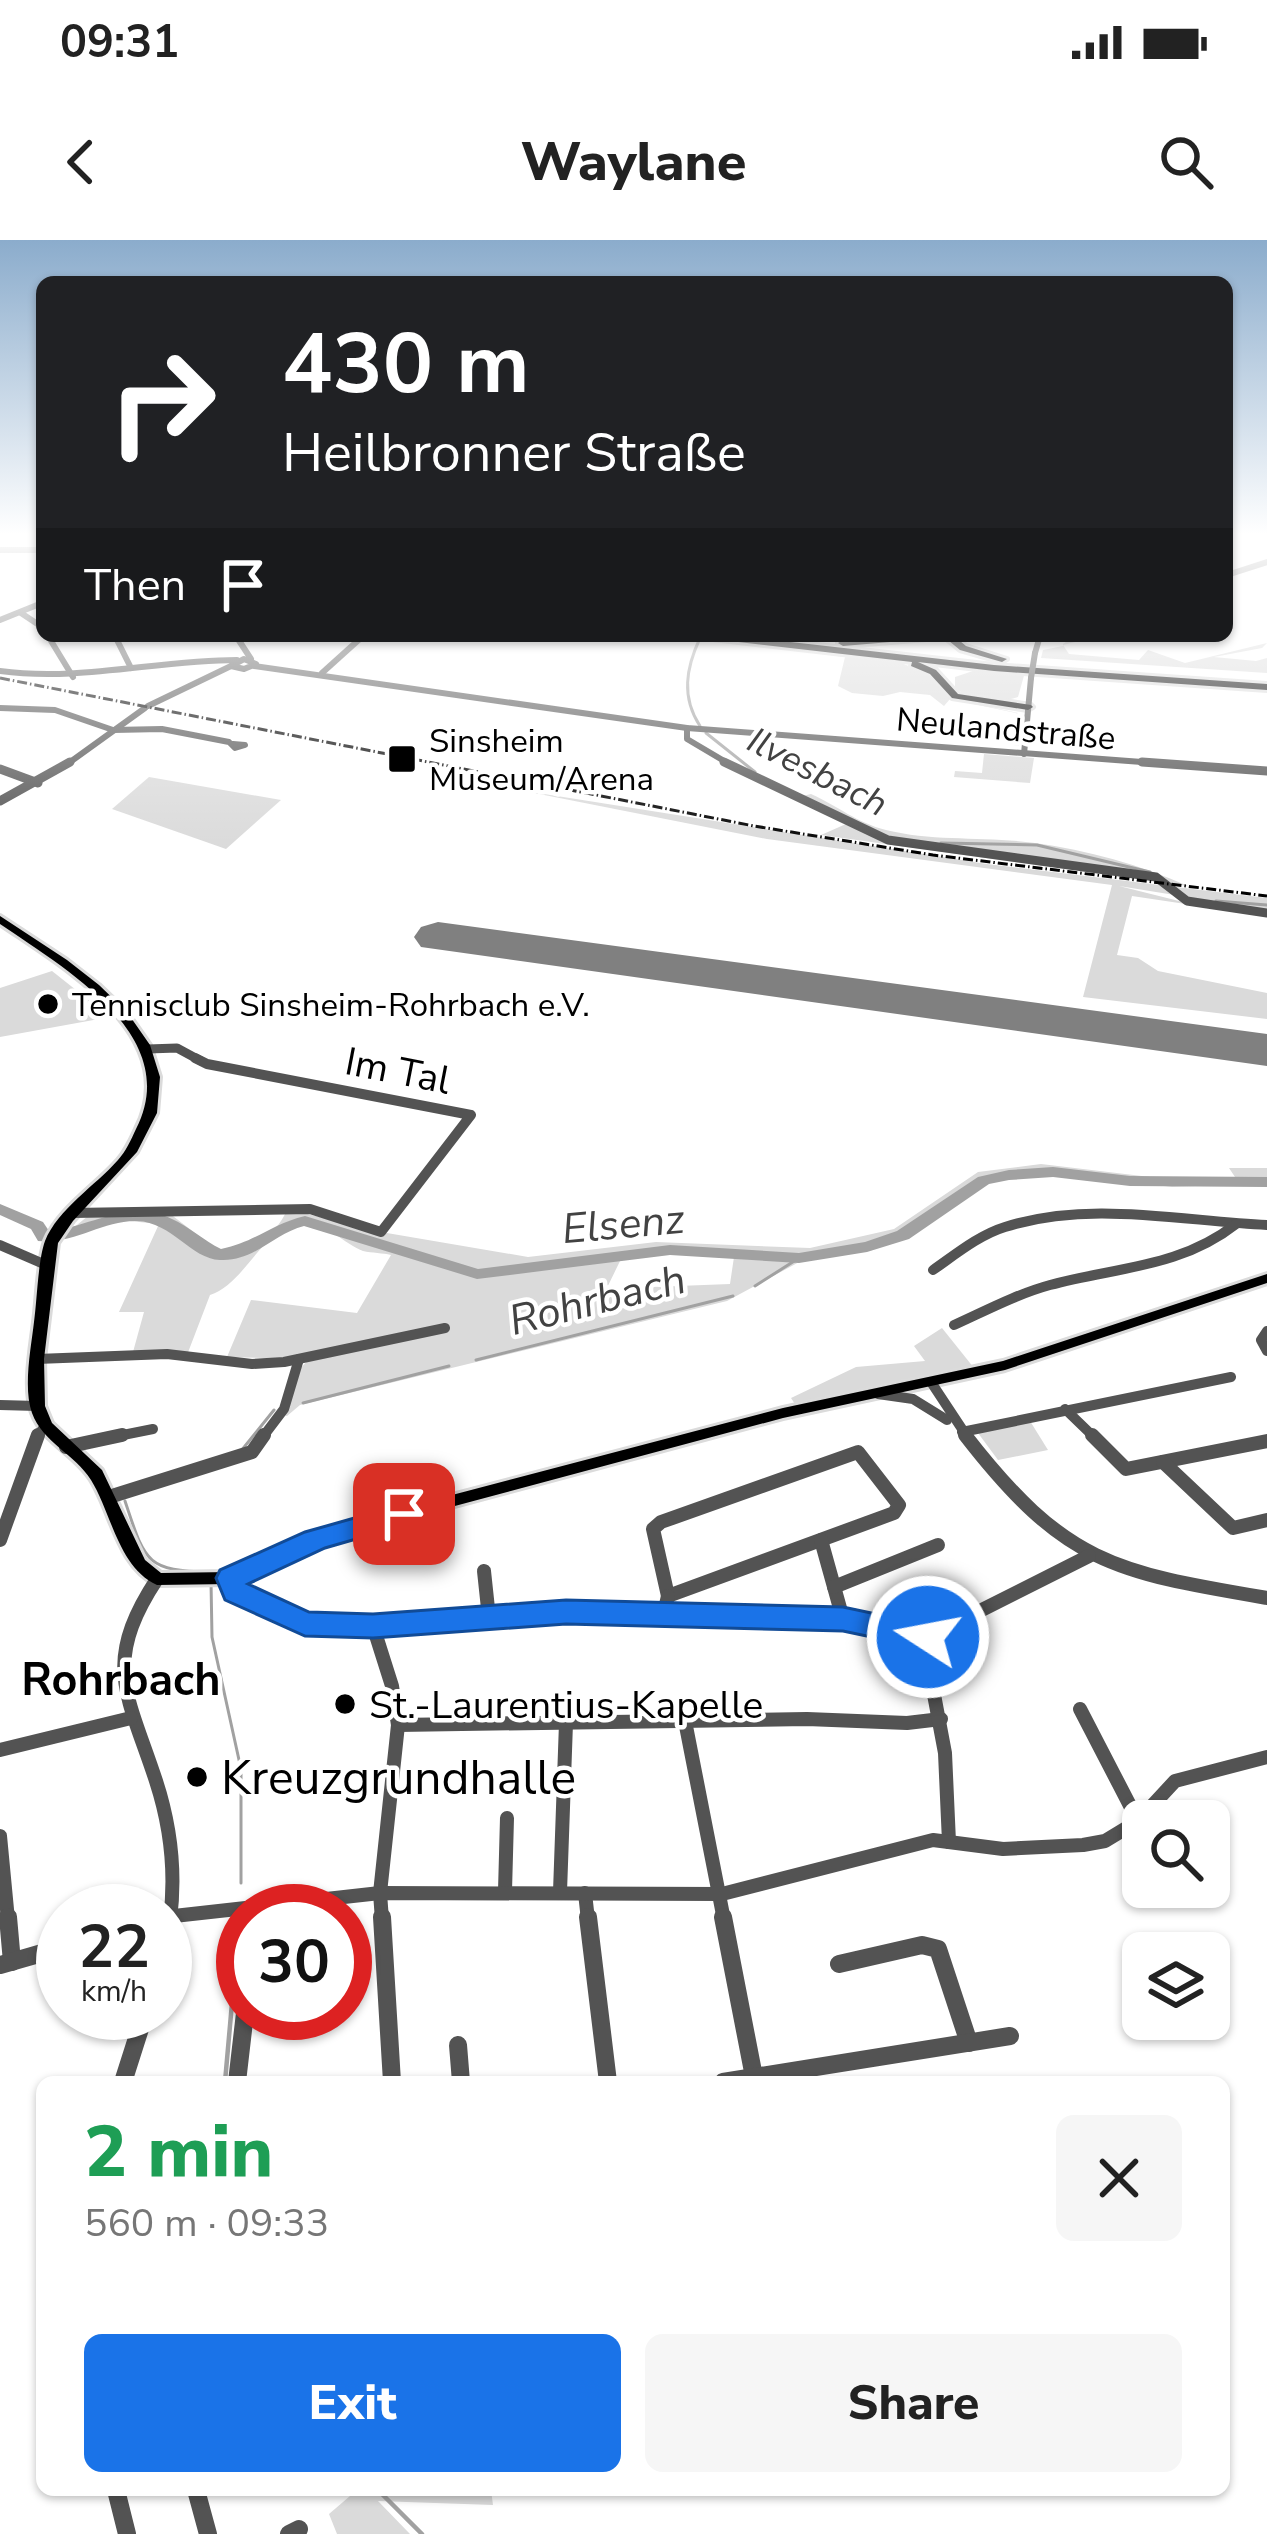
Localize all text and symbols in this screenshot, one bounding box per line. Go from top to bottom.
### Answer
text: 09:31 [60,12,179,73]
text: Waylane [521,125,746,199]
icon: back [48,129,114,195]
icon: search [1153,129,1219,195]
text: 430 m [282,307,530,422]
icon: right [84,324,240,480]
text: Heilbronner Straße [282,416,746,490]
icon: arrive [210,552,276,618]
text: Then [84,555,186,616]
street label: Neulandstraße [894,697,1117,761]
water label: Ilvesbach [739,716,896,829]
place label: Sinsheim Museum/Arena [429,719,654,802]
marker: Sinsheim Museum/Arena [386,743,418,775]
place label: Tennisclub Sinsheim-Rohrbach e.V. [72,983,590,1028]
marker: Tennisclub Sinsheim-Rohrbach e.V. [35,991,61,1017]
street label: Im Tal [341,1035,455,1108]
water label: Elsenz [560,1191,687,1258]
water label: Rohrbach [503,1251,692,1350]
pin [353,1463,455,1565]
icon: arrive [371,1481,437,1547]
position arrow [865,1574,991,1700]
district label: Rohrbach [21,1650,221,1711]
place label: St.-Laurentius-Kapelle [369,1679,763,1732]
marker: St.-Laurentius-Kapelle [332,1691,358,1717]
place label: Kreuzgrundhalle [221,1745,576,1811]
marker: Kreuzgrundhalle [184,1764,210,1790]
map controls [1122,1800,1230,2040]
button: search [1122,1800,1230,1908]
speed limit sign: 30 [216,1884,372,2040]
text: 22 [78,1906,150,1988]
button: layers [1122,1932,1230,2040]
text: km/h [81,1971,147,2012]
text: 2 min [84,2103,273,2201]
button: close [1056,2115,1182,2241]
text: 560 m · 09:33 [84,2197,329,2250]
button: Exit [84,2334,621,2472]
button: Share [645,2334,1182,2472]

